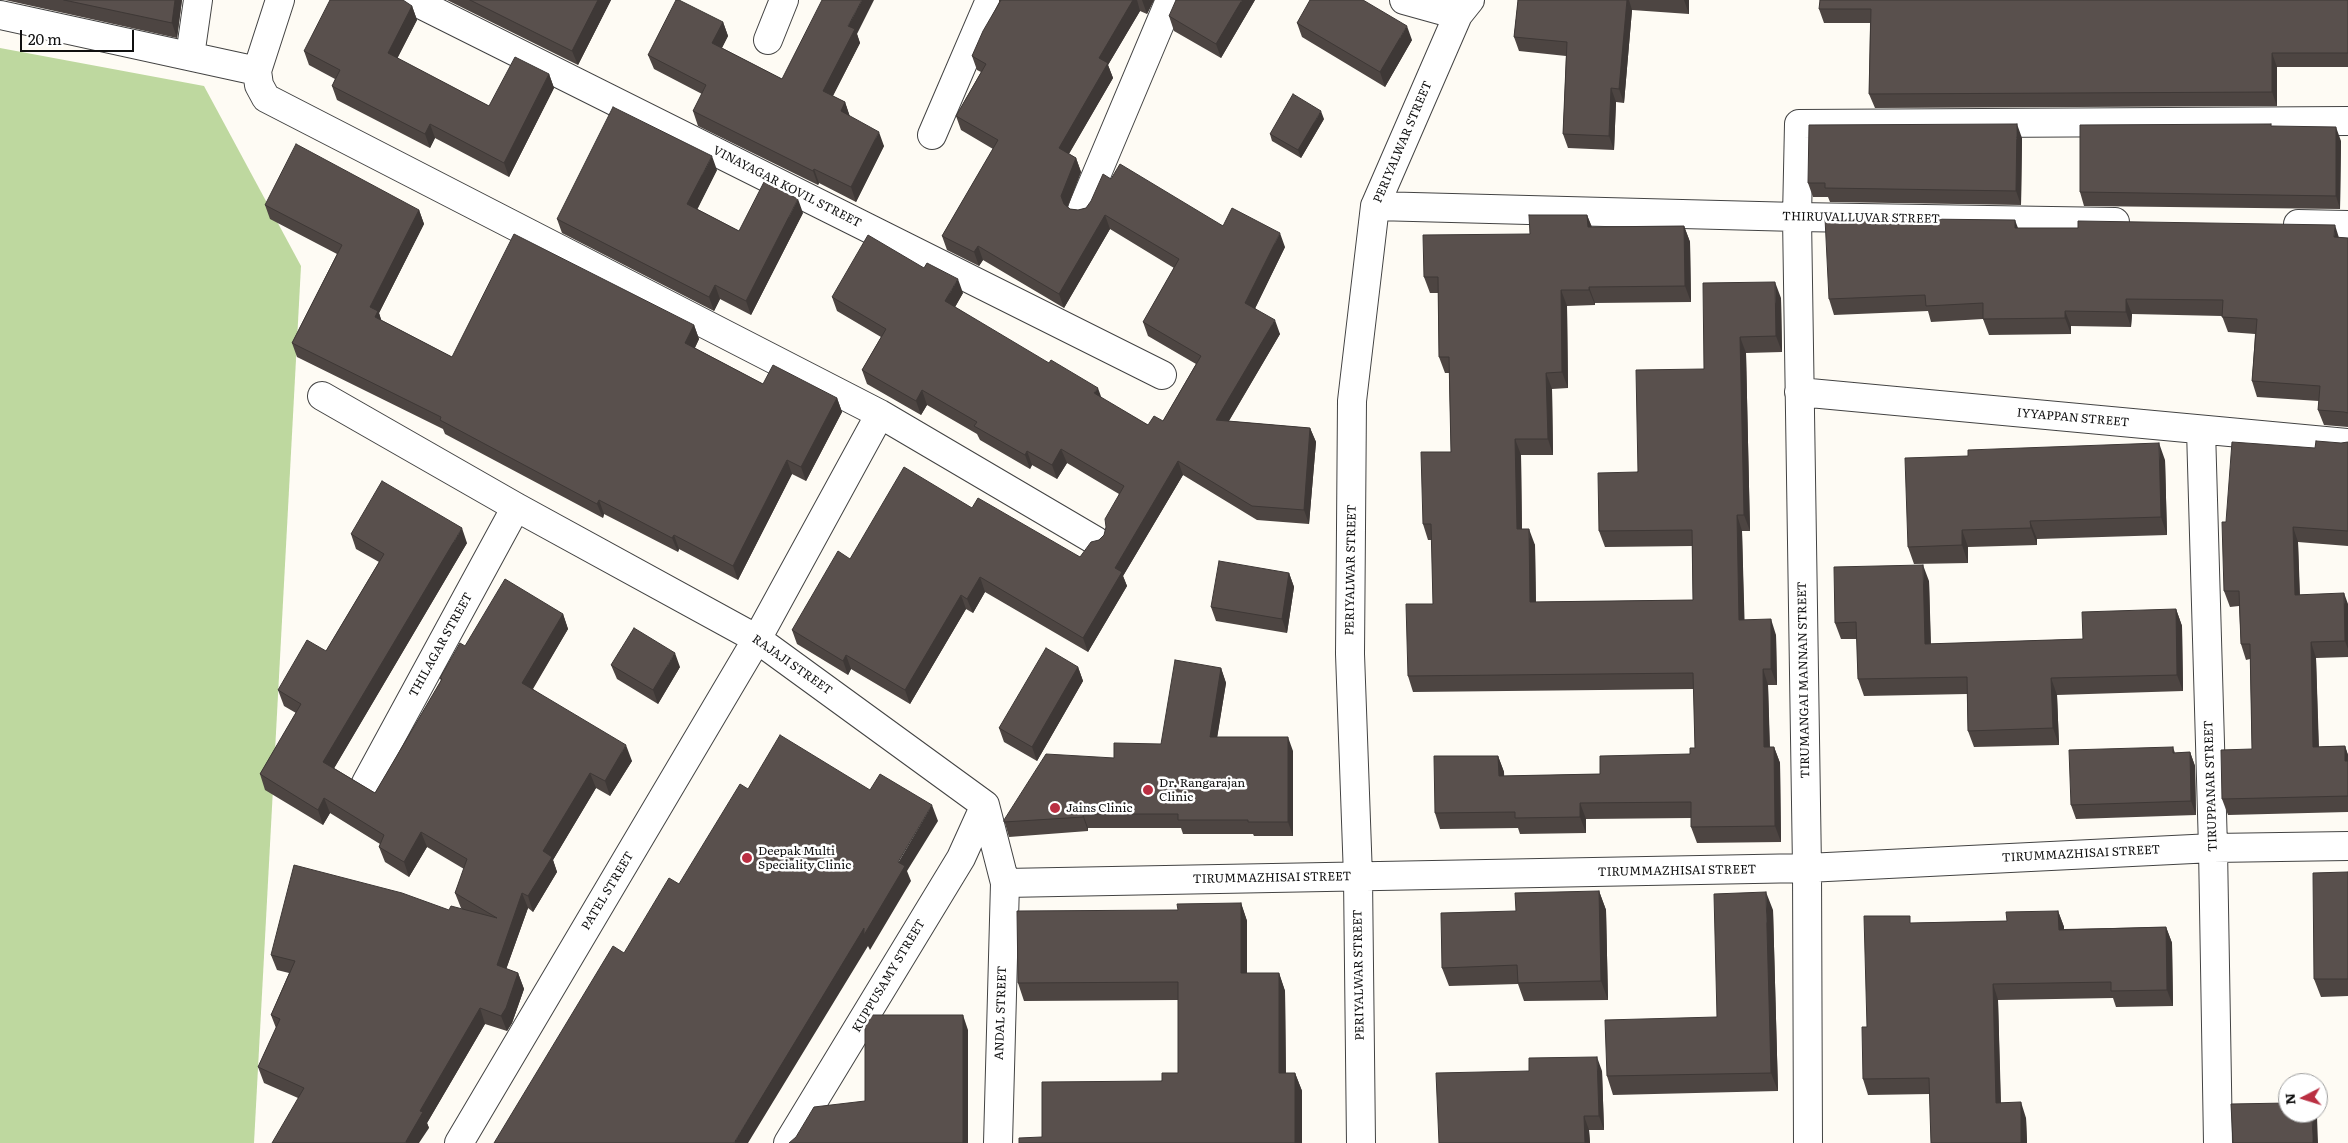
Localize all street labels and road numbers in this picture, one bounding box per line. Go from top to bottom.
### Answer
street label: PERIYALWAR STREET [1371,79,1435,205]
street label: VINAYAGAR KOVIL STREET [710,143,864,231]
street label: THIRUVALLUVAR STREET [1782,209,1940,227]
street label: IYYAPPAN STREET [2016,406,2130,430]
street label: PERIYALWAR STREET [1343,504,1359,636]
street label: TIRUMANGAI MANNAN STREET [1795,581,1813,779]
street label: THILAGAR STREET [406,590,476,700]
street label: RAJAJI STREET [749,632,835,698]
street label: TIRUPPANAR STREET [2202,720,2220,852]
street label: TIRUMMAZHISAI STREET [2002,843,2160,865]
street label: PATEL STREET [579,849,637,933]
street label: TIRUMMAZHISAI STREET [1598,862,1756,880]
street label: TIRUMMAZHISAI STREET [1193,869,1351,887]
street label: PERIYALWAR STREET [1351,909,1367,1041]
street label: KUPPUSAMY STREET [849,917,929,1035]
street label: ANDAL STREET [992,965,1010,1061]

